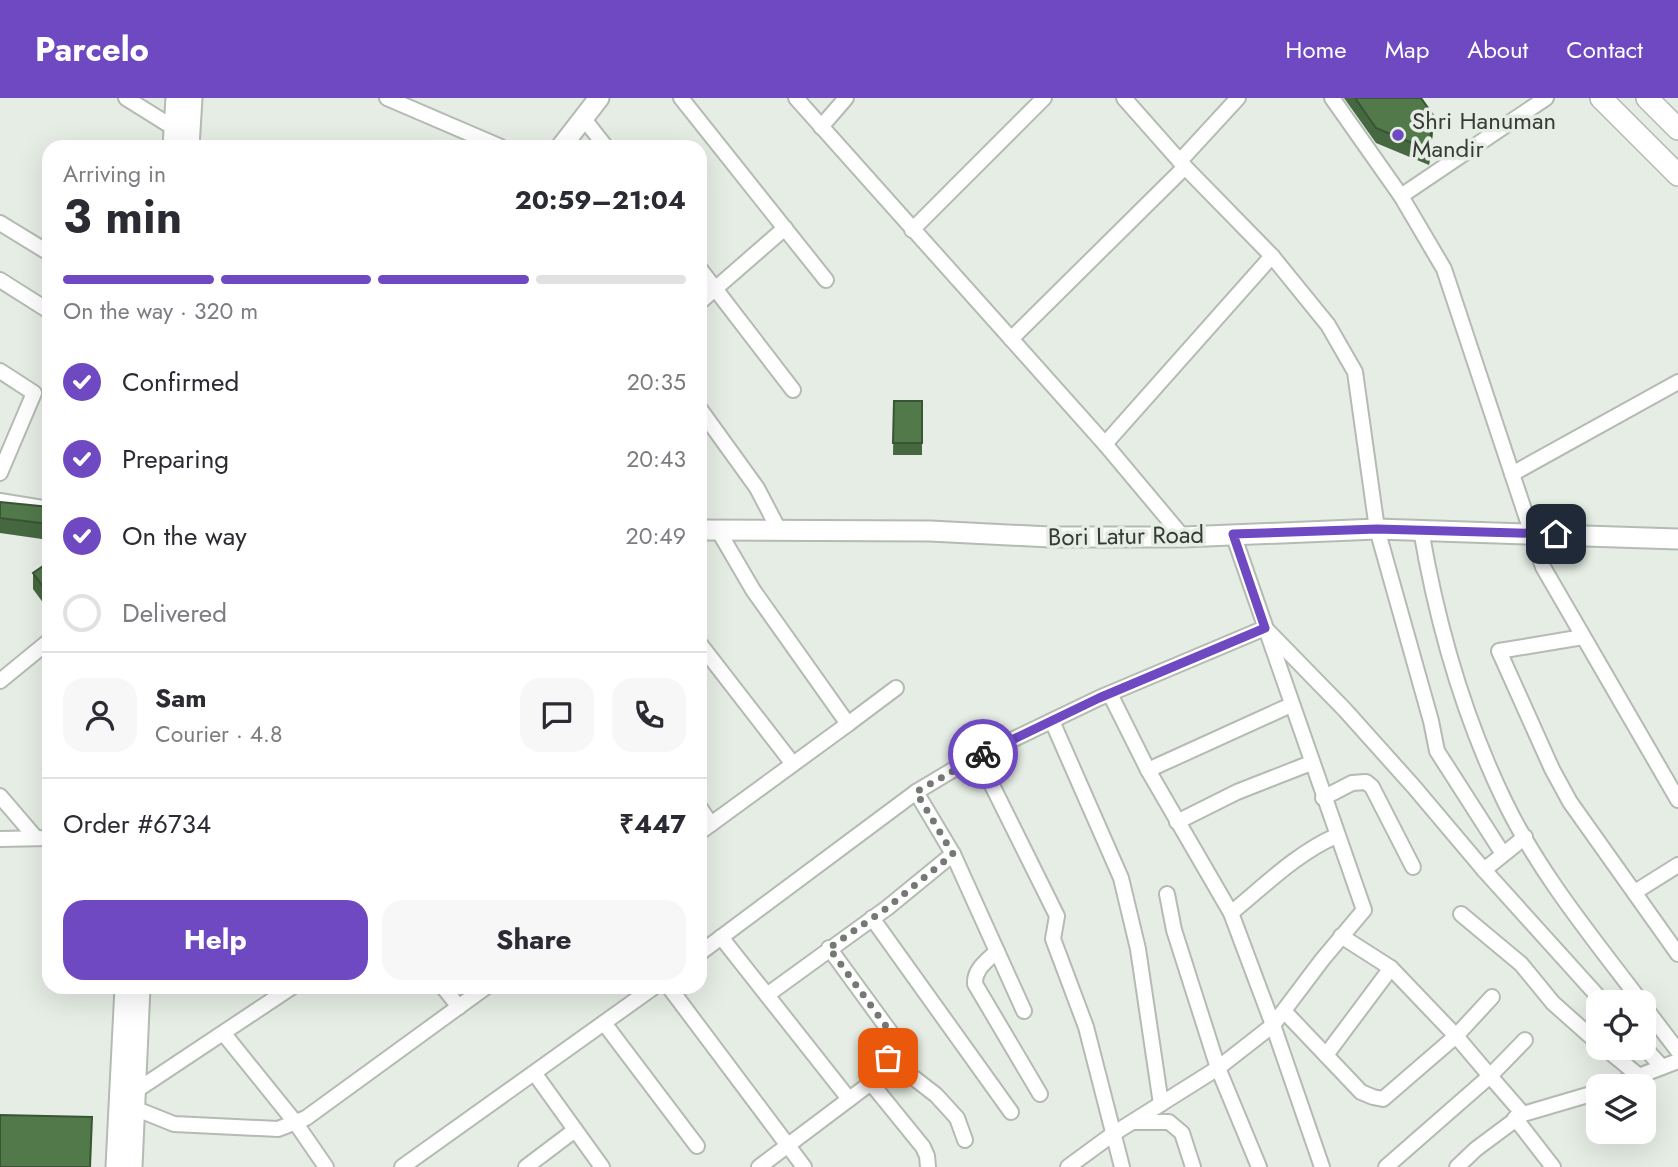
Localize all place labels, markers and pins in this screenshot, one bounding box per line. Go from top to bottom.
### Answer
place label: Shri Hanuman Mandir [1412,103,1556,166]
marker: Shri Hanuman Mandir [1390,127,1406,143]
pin [1526,504,1586,564]
pin [858,1028,918,1088]

